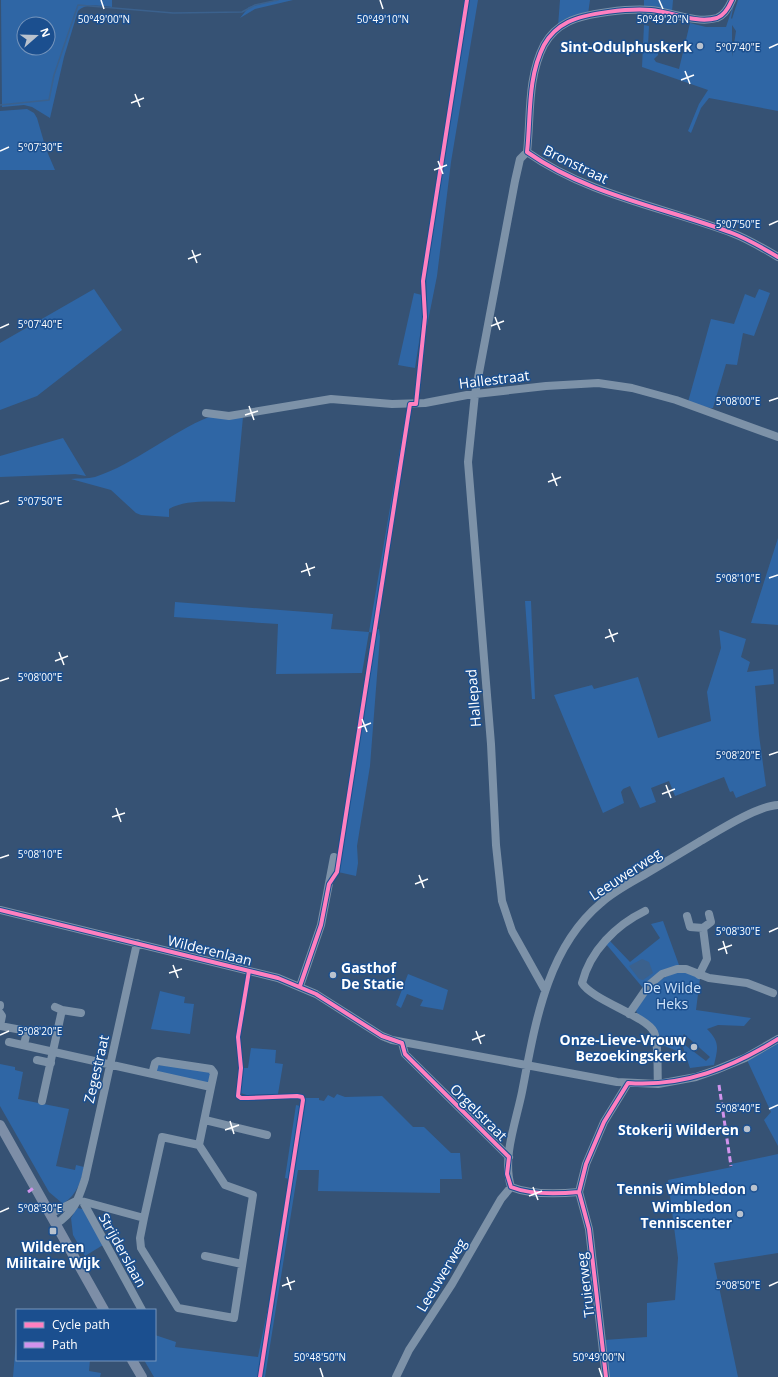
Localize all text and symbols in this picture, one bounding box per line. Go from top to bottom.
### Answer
text: 50°49'00"N [78,12,130,26]
text: 50°49'10"N [357,12,409,26]
text: 50°49'20"N [637,12,689,26]
north arrow [16,16,56,56]
text: N [37,26,54,39]
place label: Sint-Odulphuskerk [561,37,692,56]
text: 5°07'40"E [716,40,760,54]
marker: Sint-Odulphuskerk [695,41,705,51]
text: 5°07'30"E [18,140,62,154]
street label: Bronstraat [541,140,611,188]
text: 5°07'50"E [716,217,760,231]
text: 5°07'40"E [18,317,62,331]
street label: Hallestraat [458,365,530,393]
text: 5°08'00"E [716,394,760,408]
text: 5°07'50"E [18,494,62,508]
text: 5°08'10"E [716,571,760,585]
street label: Hallepad [461,668,485,728]
text: 5°08'00"E [18,670,62,684]
text: 5°08'20"E [716,748,760,762]
street label: Leeuwerweg [585,843,665,904]
text: 5°08'10"E [18,847,62,861]
text: 5°08'30"E [716,924,760,938]
street label: Wilderenlaan [166,930,254,970]
place label: Gasthof De Statie [341,958,404,993]
marker: Gasthof De Statie [328,970,338,980]
park label: De Wilde Heks [643,978,701,1013]
text: 5°08'20"E [18,1024,62,1038]
place label: Onze-Lieve-Vrouw Bezoekingskerk [560,1030,686,1065]
street label: Zegestraat [79,1033,113,1105]
marker: Onze-Lieve-Vrouw Bezoekingskerk [689,1042,699,1052]
street label: Orgelstraat [446,1079,512,1145]
text: 5°08'40"E [716,1101,760,1115]
place label: Stokerij Wilderen [618,1120,739,1139]
marker: Stokerij Wilderen [742,1124,752,1134]
place label: Tennis Wimbledon [617,1179,746,1198]
marker: Tennis Wimbledon [749,1183,759,1193]
place label: Wimbledon Tenniscenter [641,1197,733,1232]
text: 5°08'30"E [18,1201,62,1215]
marker: Wimbledon Tenniscenter [735,1209,745,1219]
street label: Strijderslaan [95,1210,151,1290]
marker: Wilderen Militaire Wijk [48,1226,58,1236]
street label: Leeuwerweg [412,1234,471,1315]
place label: Wilderen Militaire Wijk [6,1237,100,1272]
street label: Truierweg [572,1251,598,1319]
text: 5°08'50"E [716,1278,760,1292]
legend [16,1309,156,1361]
text: Cycle path [52,1316,110,1333]
text: Path [52,1336,78,1353]
text: 50°48'50"N [294,1350,346,1364]
text: 50°49'00"N [573,1350,625,1364]

